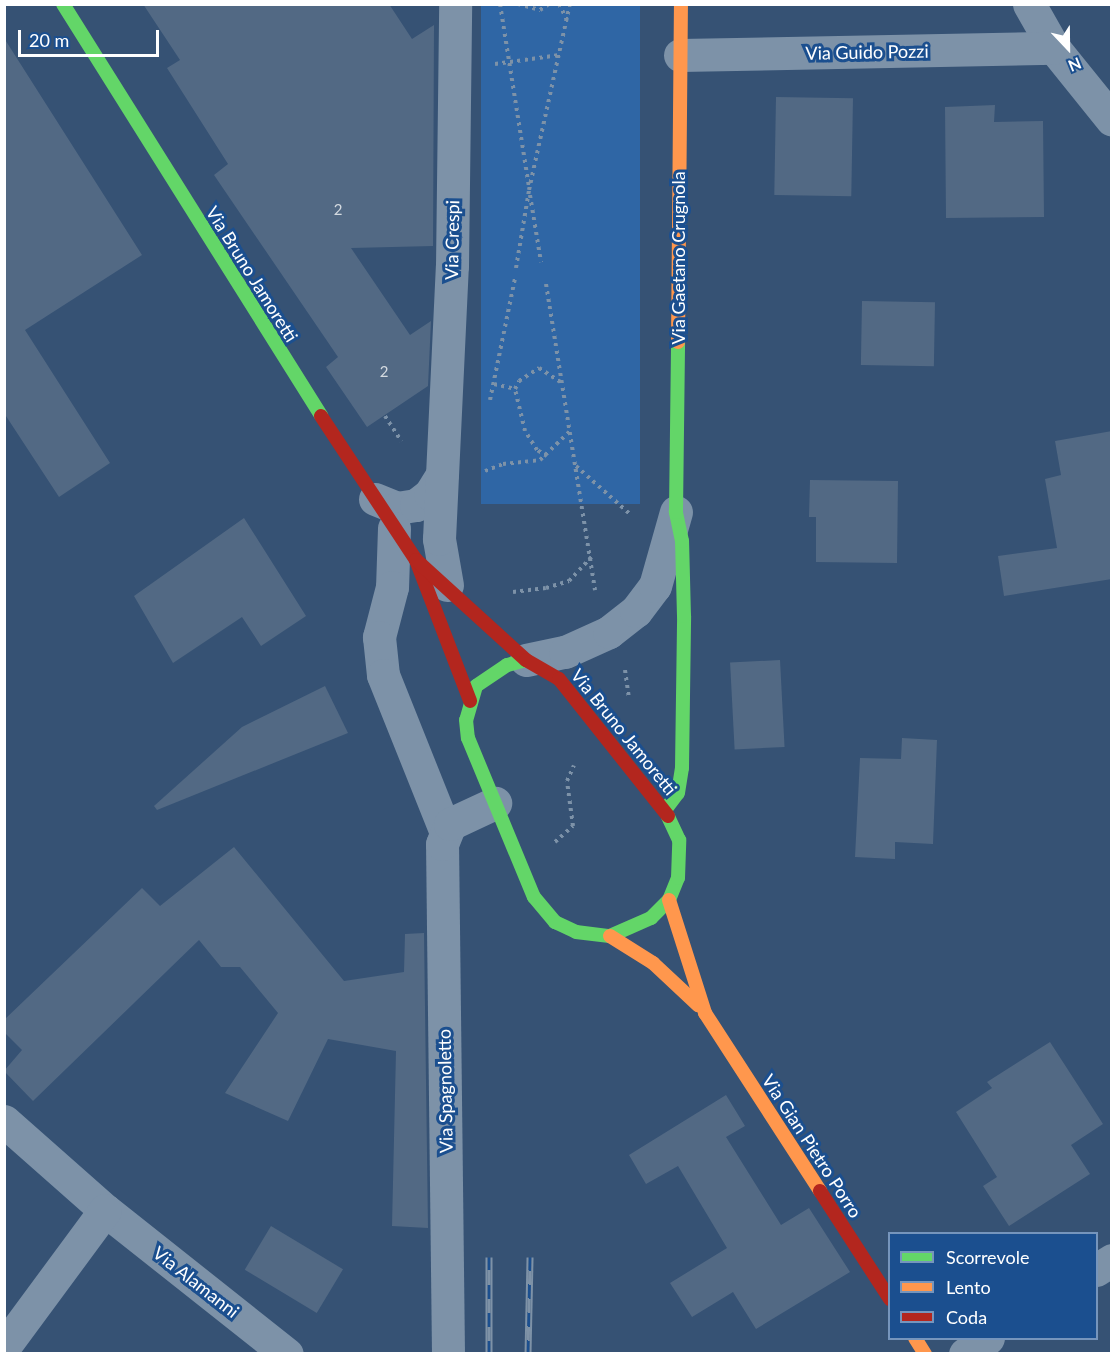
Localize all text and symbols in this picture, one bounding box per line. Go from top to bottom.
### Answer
scale bar [21,18,162,56]
north arrow [1038,18,1098,78]
text: 20 m [29,29,69,51]
street label: Via Guido Pozzi [805,40,929,64]
text: N [1066,54,1084,76]
street label: Via Gaetano Crugnola [667,171,689,345]
street label: Via Crespi [441,200,463,280]
house number: 2 [334,201,342,219]
street label: Via Bruno Jamoretti [201,202,303,346]
house number: 2 [380,363,388,381]
street label: Via Bruno Jamoretti [566,664,682,800]
street label: Via Spagnoletto [433,1029,457,1153]
street label: Via Gian Pietro Porro [758,1070,866,1222]
legend [888,1232,1098,1340]
street label: Via Alamanni [149,1242,243,1322]
text: Scorrevole [946,1246,1029,1268]
text: Lento [946,1276,991,1298]
text: Coda [946,1306,987,1328]

